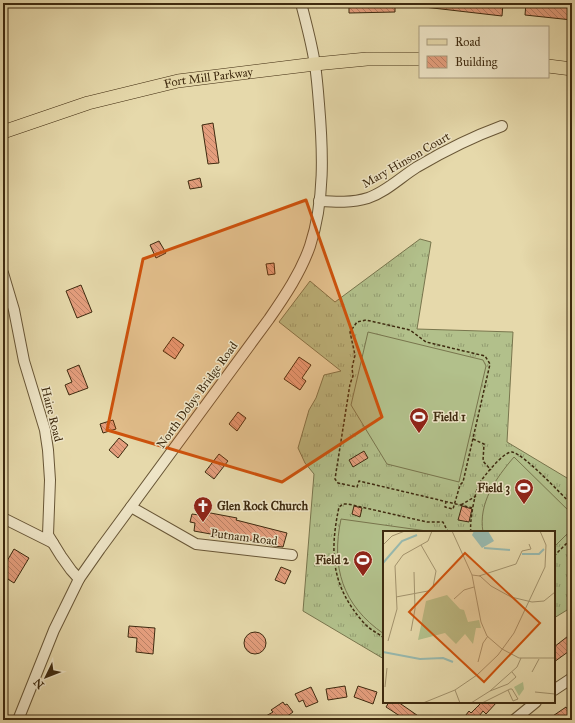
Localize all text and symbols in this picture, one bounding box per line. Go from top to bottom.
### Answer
legend [419,26,549,78]
text: Road [455,35,481,49]
text: Building [455,55,498,70]
street label: Fort Mill Parkway [162,65,254,91]
street label: Mary Hinson Court [359,129,453,191]
street label: North Dobys Bridge Road [154,339,241,452]
street label: Haire Road [38,385,66,443]
sports icon: Field 1 [408,406,430,434]
place label: Field 1 [433,410,466,424]
sports icon: Field 3 [513,477,535,505]
place label: Field 3 [477,481,510,496]
church icon: Glen Rock Church [192,495,214,523]
place label: Glen Rock Church [217,499,308,513]
street label: Putnam Road [210,526,278,548]
inset map [383,531,555,703]
sports icon: Field 2 [352,549,374,577]
place label: Field 2 [315,553,350,567]
north arrow [26,657,66,697]
text: N [31,675,47,691]

